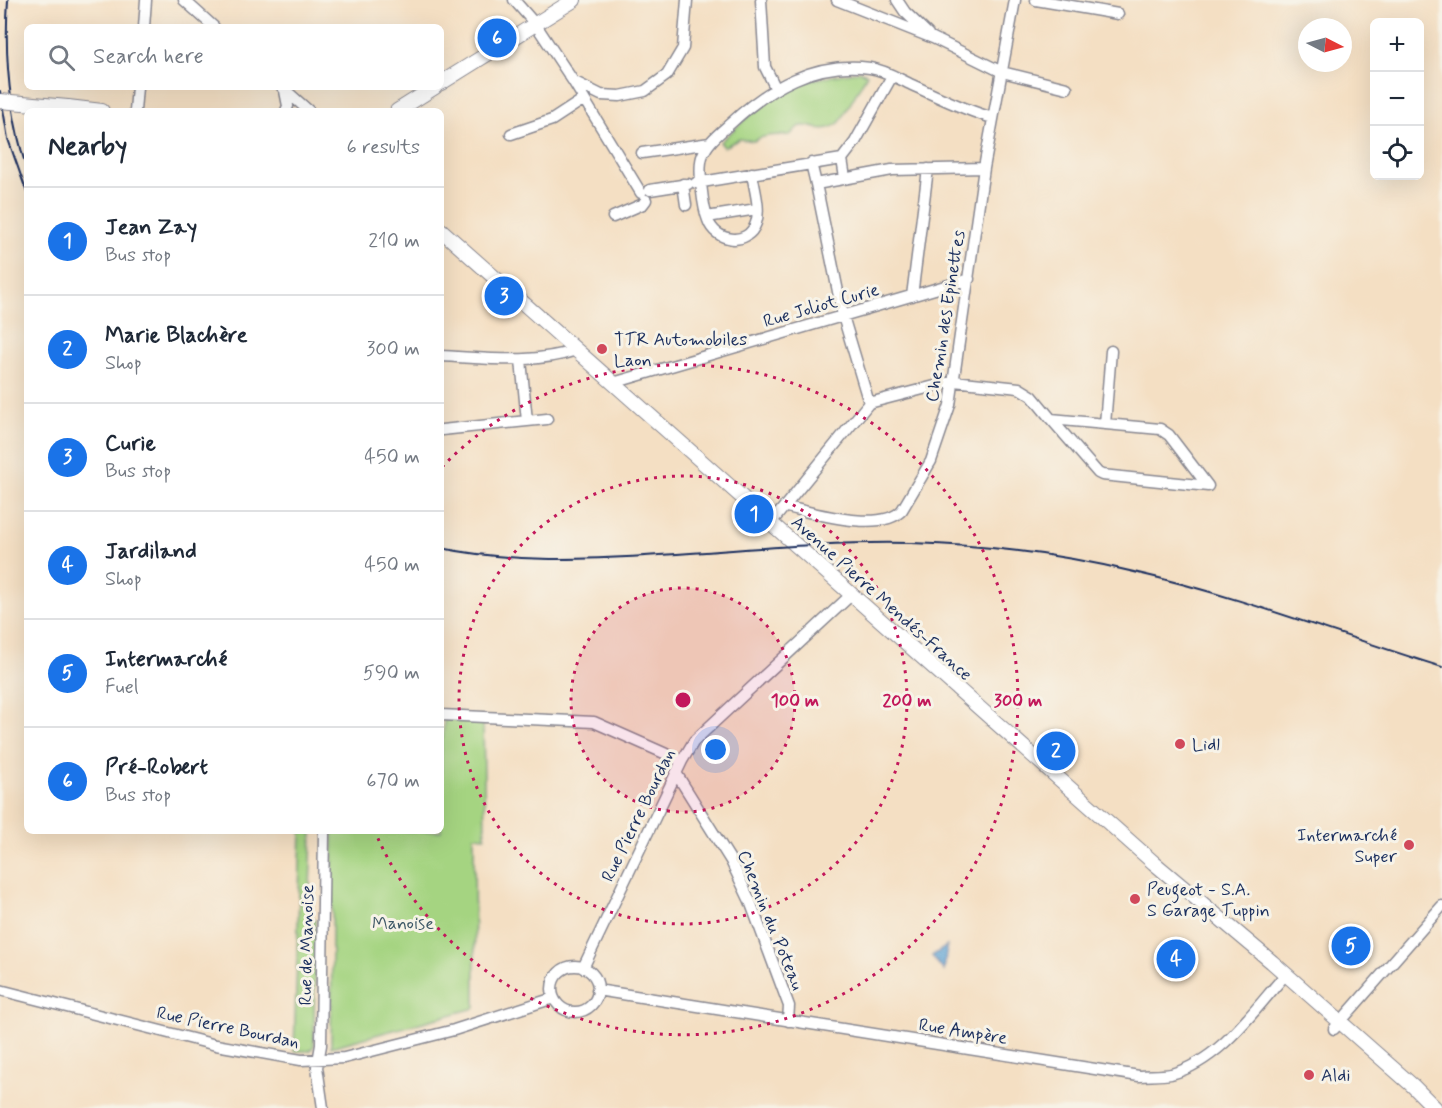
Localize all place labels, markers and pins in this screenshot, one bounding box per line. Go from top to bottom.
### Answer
pin: 6 [478,15,516,60]
pin: 3 [484,274,524,318]
place label: TTR Automobiles Laon [614,328,747,373]
marker: TTR Automobiles Laon [595,342,609,356]
pin: 1 [734,492,774,536]
centre of rings [673,690,693,710]
pin: 2 [1036,728,1076,774]
place label: Lidl [1192,733,1220,757]
marker: Lidl [1173,737,1187,751]
place label: Intermarché Super [1297,824,1398,869]
marker: Intermarché Super [1402,838,1416,852]
place label: Peugeot - S.A. S Garage Tuppin [1147,878,1270,923]
marker: Peugeot - S.A. S Garage Tuppin [1128,892,1142,906]
pin: 5 [1332,924,1370,968]
pin: 4 [1156,936,1196,982]
place label: Aldi [1321,1064,1350,1088]
marker: Aldi [1302,1068,1316,1082]

